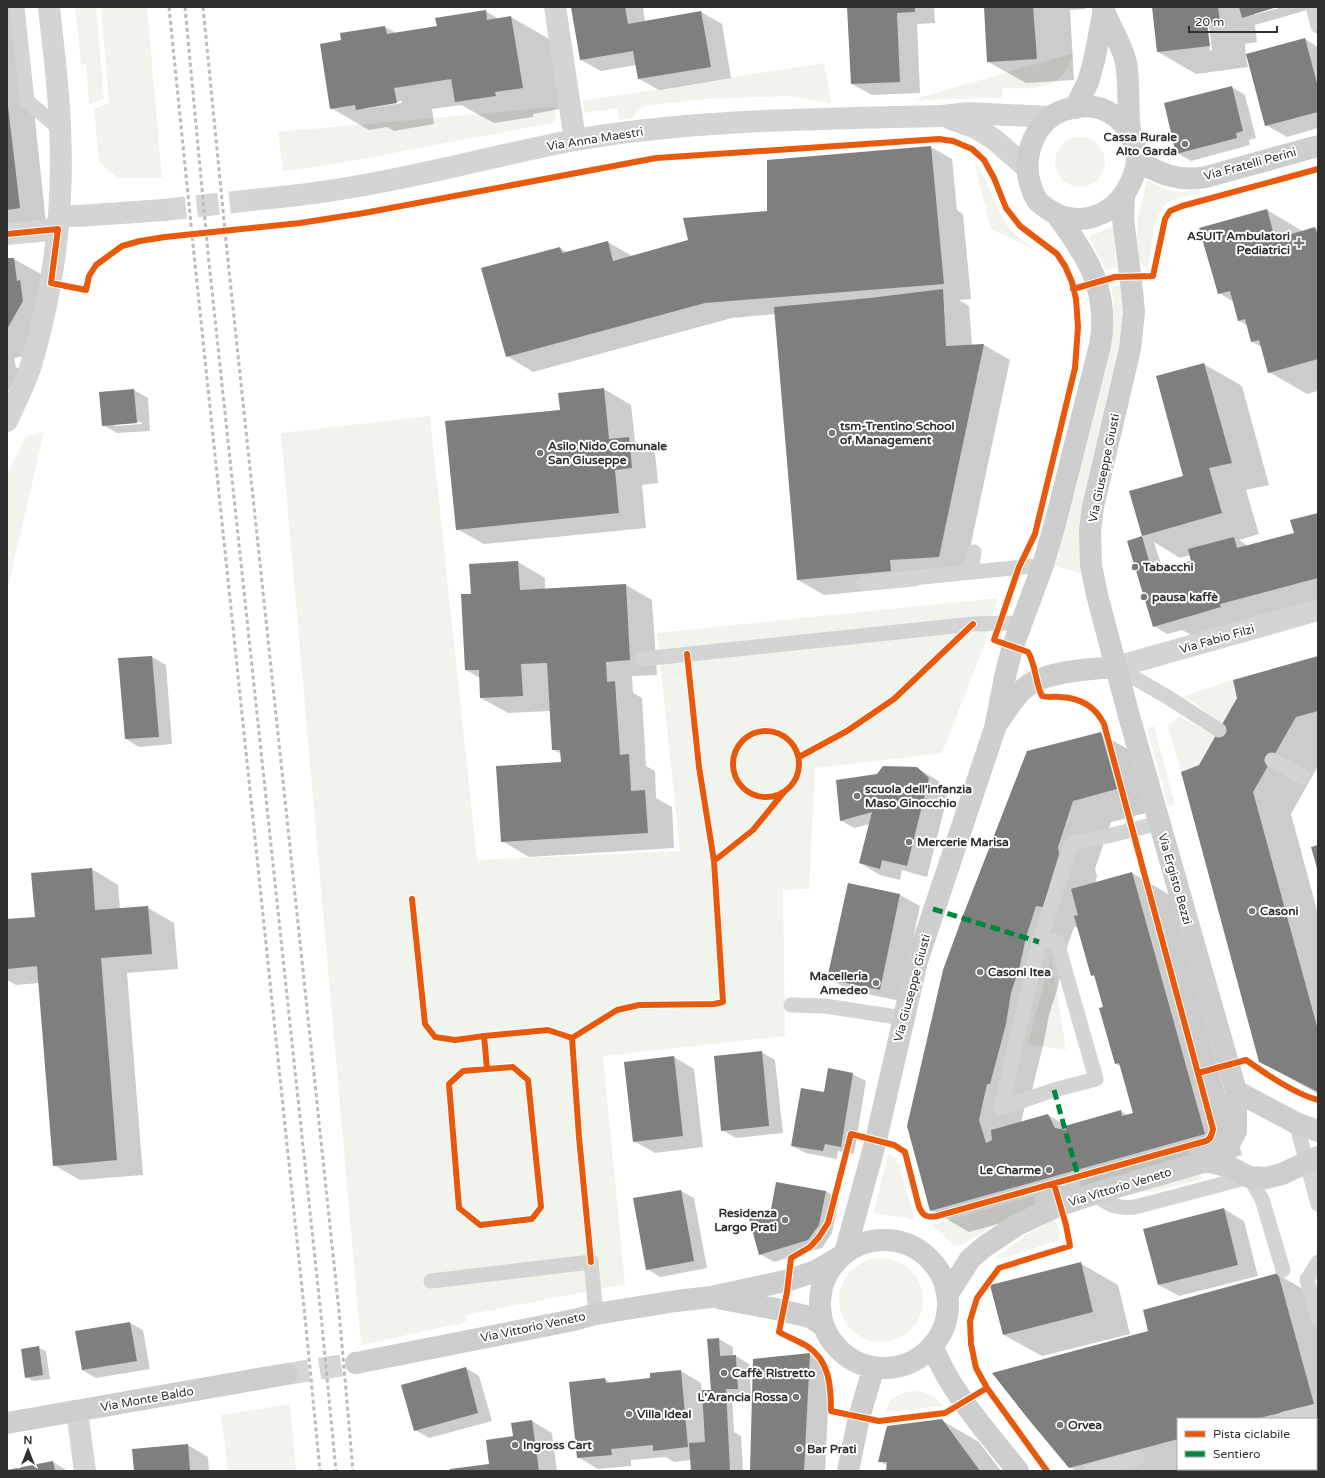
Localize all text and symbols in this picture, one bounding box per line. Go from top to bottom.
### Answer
scale bar [1189,8,1277,34]
text: 20 m [1195,15,1224,29]
street label: Via Anna Maestri [546,124,644,154]
place label: Cassa Rurale Alto Garda [1104,130,1177,158]
marker: Cassa Rurale Alto Garda [1180,139,1190,149]
street label: Via Fratelli Perini [1202,145,1298,183]
place label: ASUIT Ambulatori Pediatrici [1187,229,1290,257]
marker: ASUIT Ambulatori Pediatrici [1293,237,1305,249]
street label: Via Giuseppe Giusti [1086,412,1122,524]
place label: tsm-Trentino School of Management [839,419,954,448]
marker: tsm-Trentino School of Management [827,428,837,438]
place label: Asilo Nido Comunale San Giuseppe [548,439,667,468]
marker: Asilo Nido Comunale San Giuseppe [535,448,545,458]
place label: Tabacchi [1142,560,1193,574]
marker: Tabacchi [1130,562,1140,572]
place label: pausa kaffè [1152,590,1218,605]
marker: pausa kaffè [1139,592,1149,602]
street label: Via Fabio Filzi [1178,622,1256,656]
place label: scuola dell'infanzia Maso Ginocchio [865,782,972,810]
marker: scuola dell'infanzia Maso Ginocchio [852,791,862,801]
street label: Via Ergisto Bezzi [1155,832,1195,926]
place label: Mercerie Marisa [917,835,1009,849]
marker: Mercerie Marisa [904,837,914,847]
place label: Casoni [1260,904,1298,918]
marker: Casoni [1247,906,1257,916]
street label: Via Giuseppe Giusti [891,933,933,1043]
place label: Casoni Itea [988,965,1051,979]
marker: Casoni Itea [975,967,985,977]
place label: Macelleria Amedeo [809,969,868,997]
marker: Macelleria Amedeo [871,978,881,988]
place label: Le Charme [979,1163,1041,1177]
marker: Le Charme [1044,1165,1054,1175]
street label: Via Vittorio Veneto [1067,1165,1173,1209]
place label: Residenza Largo Prati [714,1206,777,1235]
marker: Residenza Largo Prati [780,1215,790,1225]
street label: Via Vittorio Veneto [479,1309,587,1345]
place label: Caffè Ristretto [732,1366,815,1380]
marker: Caffè Ristretto [719,1368,729,1378]
street label: Via Monte Baldo [99,1384,195,1414]
place label: L'Arancia Rossa [698,1390,788,1404]
marker: L'Arancia Rossa [791,1392,801,1402]
place label: Villa Ideal [637,1407,691,1421]
marker: Villa Ideal [624,1409,634,1419]
place label: Orvea [1068,1418,1102,1432]
legend [1177,1418,1317,1470]
marker: Orvea [1055,1420,1065,1430]
text: Pista ciclabile [1213,1427,1290,1441]
north arrow [8,1430,48,1470]
text: N [24,1434,32,1447]
place label: Ingross Cart [523,1438,592,1453]
marker: Ingross Cart [510,1440,520,1450]
place label: Bar Prati [807,1442,857,1456]
marker: Bar Prati [794,1444,804,1454]
text: Sentiero [1213,1447,1260,1461]

